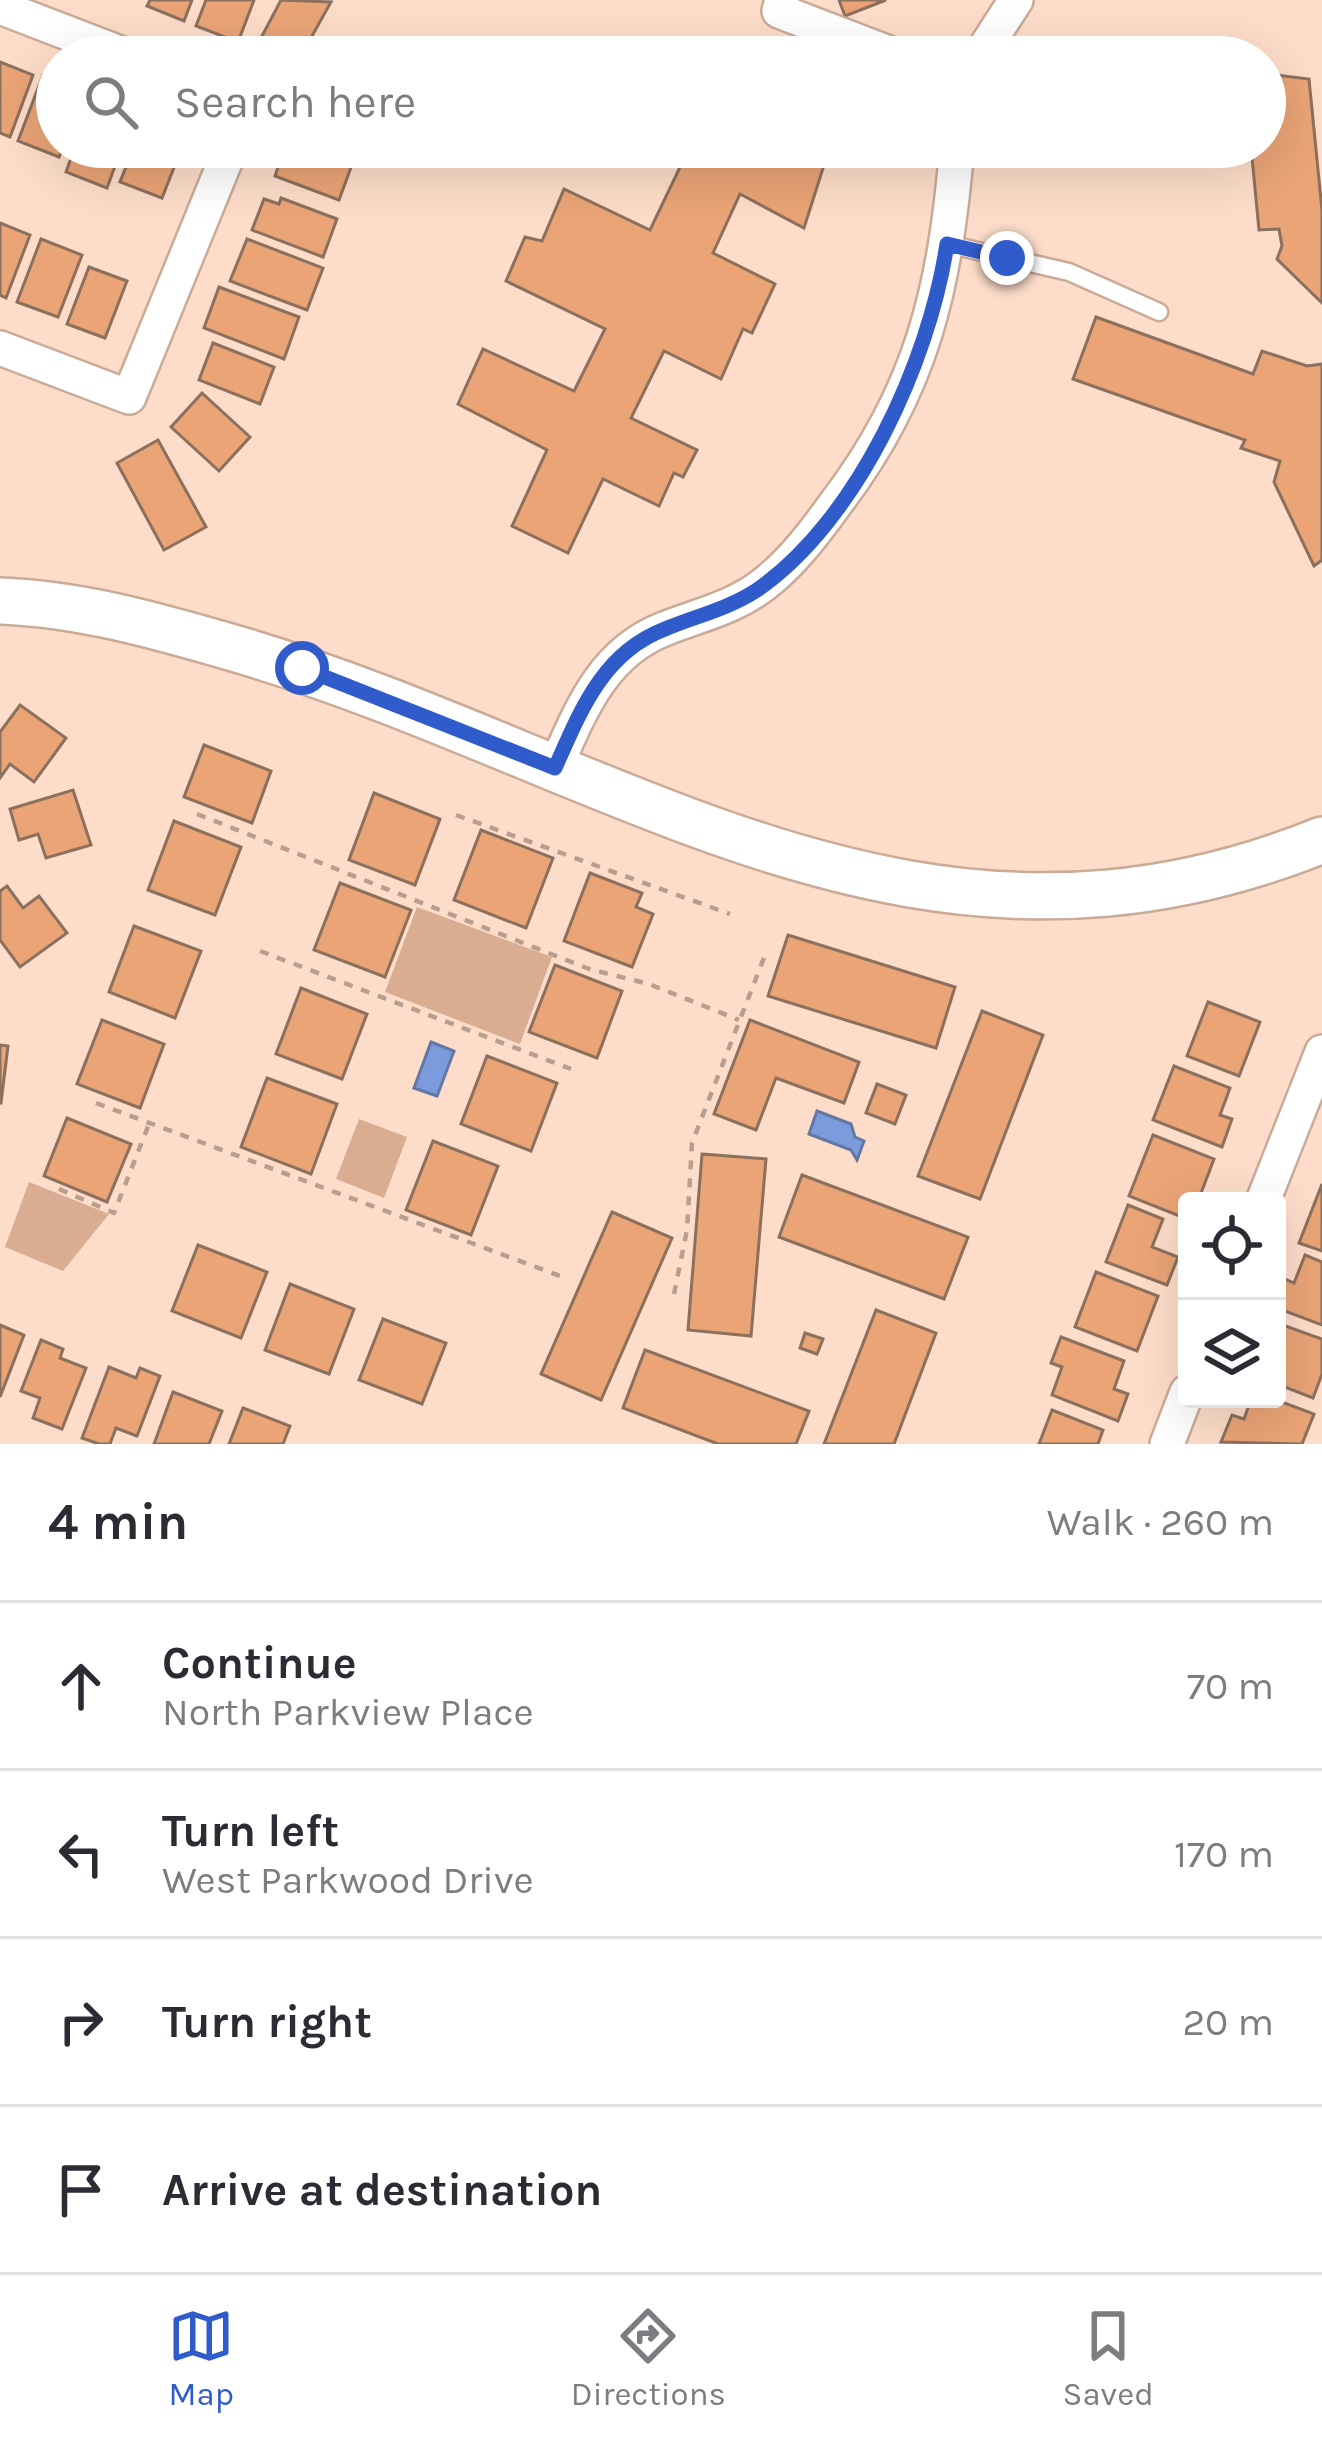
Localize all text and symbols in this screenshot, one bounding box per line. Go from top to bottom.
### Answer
search box [36,36,1286,168]
icon: search [78,69,144,135]
text: Search here [174,76,416,128]
route end [980,231,1034,285]
route start [275,641,329,695]
map controls [1178,1192,1286,1408]
button: locate [1178,1192,1286,1300]
button: layers [1178,1300,1286,1408]
text: 4 min [48,1492,188,1552]
text: Walk · 260 m [1047,1499,1274,1545]
text: Continue [162,1637,357,1689]
icon: ahead [48,1653,114,1719]
text: 70 m [1187,1663,1274,1709]
text: North Parkview Place [162,1689,534,1735]
text: Turn left [162,1805,339,1857]
icon: left [48,1821,114,1887]
text: 170 m [1174,1831,1274,1877]
text: West Parkwood Drive [162,1857,534,1903]
icon: right [48,1989,114,2055]
text: Turn right [162,1996,372,2048]
text: 20 m [1183,1999,1274,2045]
icon: arrive [48,2157,114,2223]
text: Arrive at destination [162,2164,602,2216]
tab: Map [168,2303,234,2413]
tab: Directions [571,2303,726,2413]
tab: Saved [1063,2303,1154,2413]

